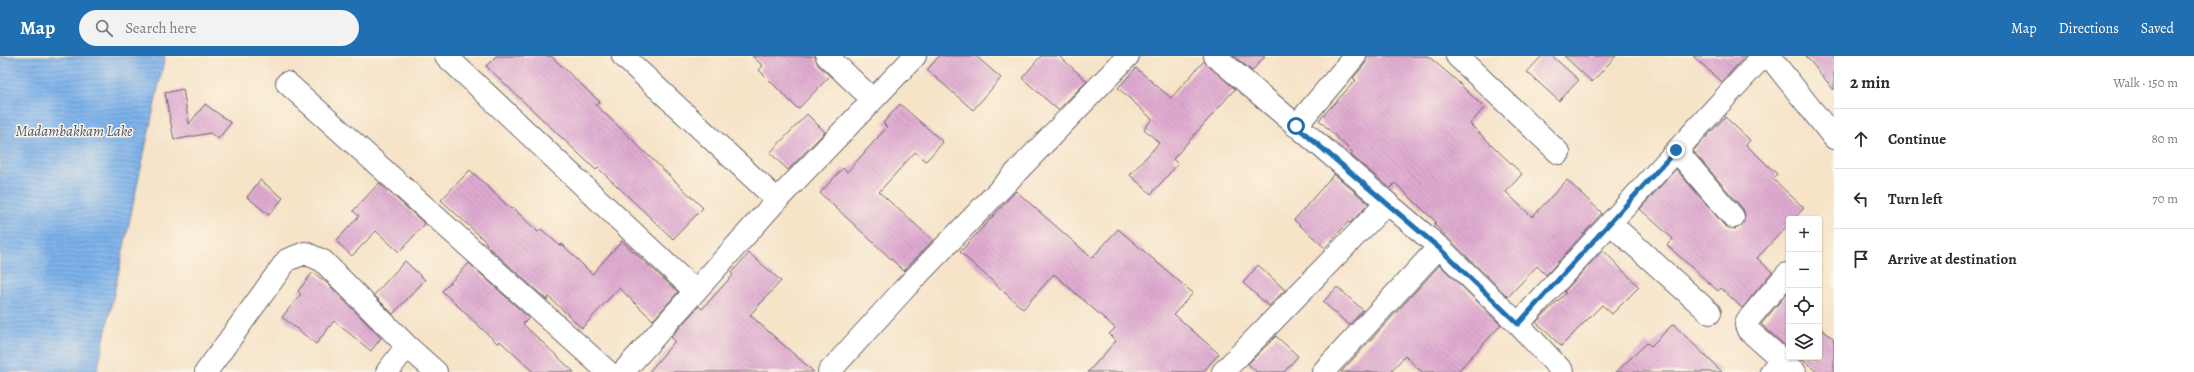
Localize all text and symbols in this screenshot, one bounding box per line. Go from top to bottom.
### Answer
search box [79,10,359,46]
text: Map [20,15,55,41]
icon: search [93,17,115,39]
text: Search here [125,18,197,38]
text: Map [2011,19,2037,38]
text: Directions [2059,19,2119,38]
text: Saved [2141,19,2174,38]
text: 2 min [1850,71,1890,94]
text: Walk · 150 m [2113,74,2178,91]
route start [1287,117,1305,135]
water label: Madambakkam Lake [16,121,133,141]
icon: ahead [1850,128,1872,150]
text: Continue [1888,129,1946,149]
text: 80 m [2151,130,2178,147]
route end [1667,141,1685,159]
icon: left [1850,188,1872,210]
text: Turn left [1888,189,1943,209]
text: 70 m [2152,190,2178,207]
map controls [1786,216,1822,360]
button: + [1786,216,1822,252]
icon: arrive [1850,248,1872,270]
text: Arrive at destination [1888,249,2017,269]
button: − [1786,252,1822,288]
button: locate [1786,288,1822,324]
button: layers [1786,324,1822,360]

